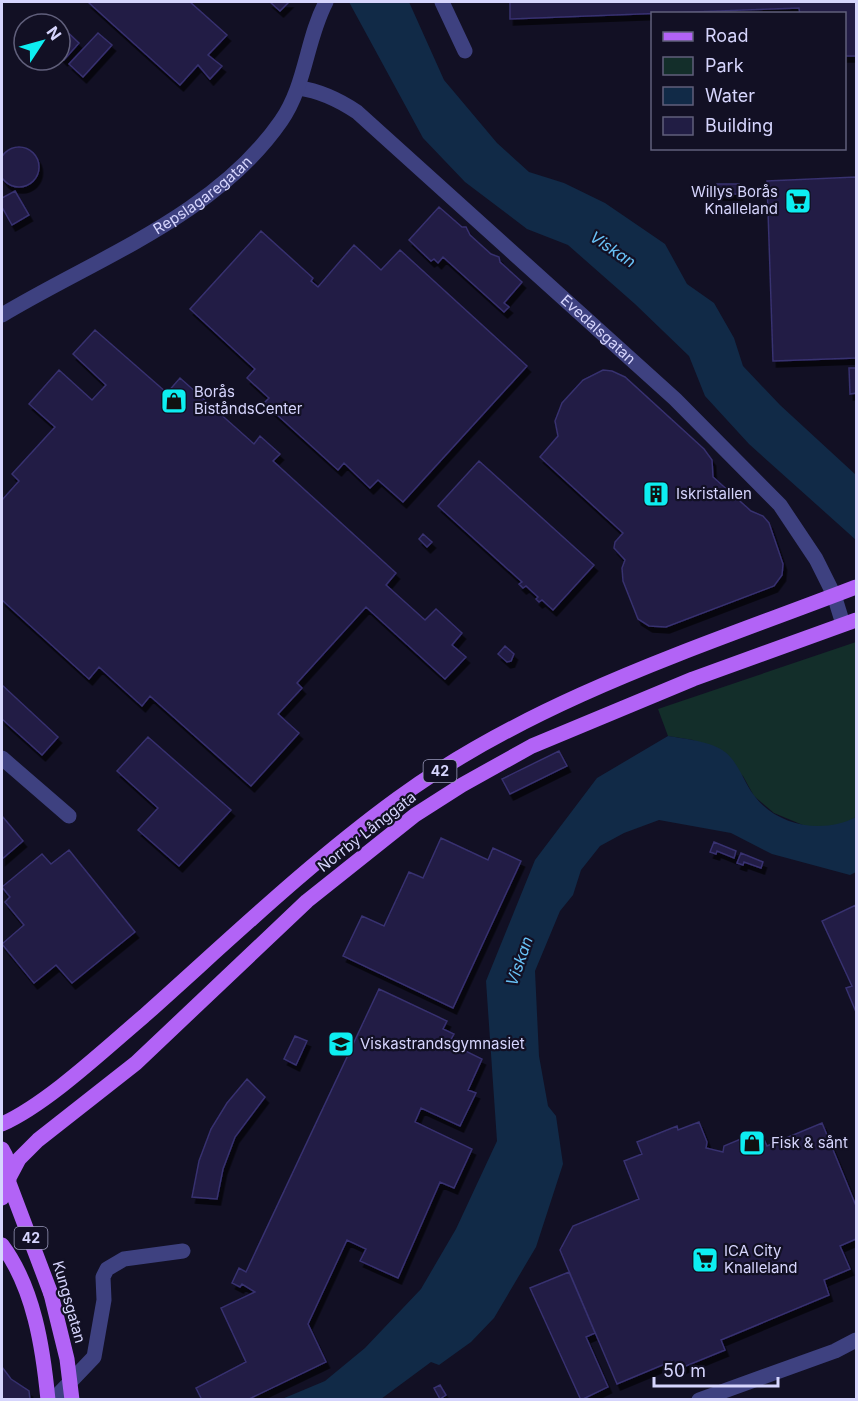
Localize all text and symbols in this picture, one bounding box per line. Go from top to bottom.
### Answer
north arrow [12,12,72,72]
legend [651,12,846,150]
text: N [42,22,66,44]
text: Road [705,25,748,46]
text: Park [705,55,744,76]
text: Water [705,85,755,106]
text: Building [705,115,773,136]
street label: Repslagaregatan [150,152,256,238]
place label: Willys Borås Knalleland [691,182,778,218]
supermarket icon: Willys Borås Knalleland [783,186,813,216]
water label: Viskan [586,226,640,272]
street label: Evedalsgatan [557,290,640,368]
place label: Borås BiståndsCenter [194,382,303,418]
shop icon: Borås BiståndsCenter [159,386,189,416]
building icon: Iskristallen [641,479,671,509]
place label: Iskristallen [676,484,752,503]
road number: 42 [424,760,456,782]
street label: Norrby Långgata [314,787,420,876]
water label: Viskan [501,934,537,988]
school or university icon: Viskastrandsgymnasiet [326,1029,356,1059]
place label: Viskastrandsgymnasiet [360,1034,525,1053]
shop icon: Fisk & sånt [737,1128,767,1158]
place label: Fisk & sånt [771,1133,848,1152]
road number: 42 [15,1227,48,1249]
place label: ICA City Knalleland [724,1241,797,1277]
supermarket icon: ICA City Knalleland [690,1245,720,1275]
street label: Kungsgatan [49,1259,90,1345]
scale bar [654,1350,778,1388]
text: 50 m [663,1360,706,1381]

